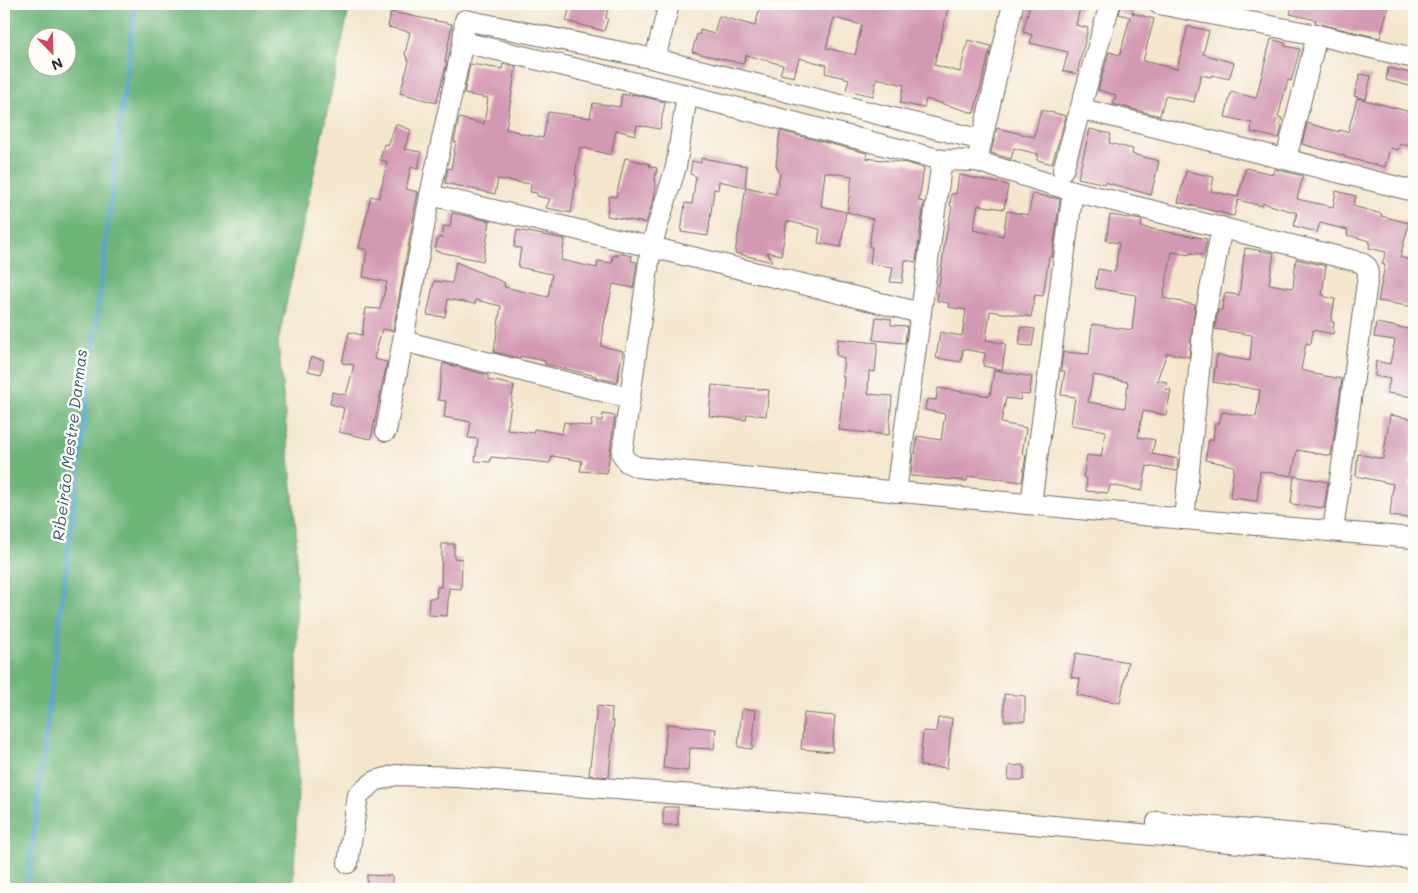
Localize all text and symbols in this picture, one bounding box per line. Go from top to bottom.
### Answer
north arrow [28,28,78,78]
text: N [49,54,66,75]
water label: Ribeirão Mestre Darmas [47,348,91,542]

